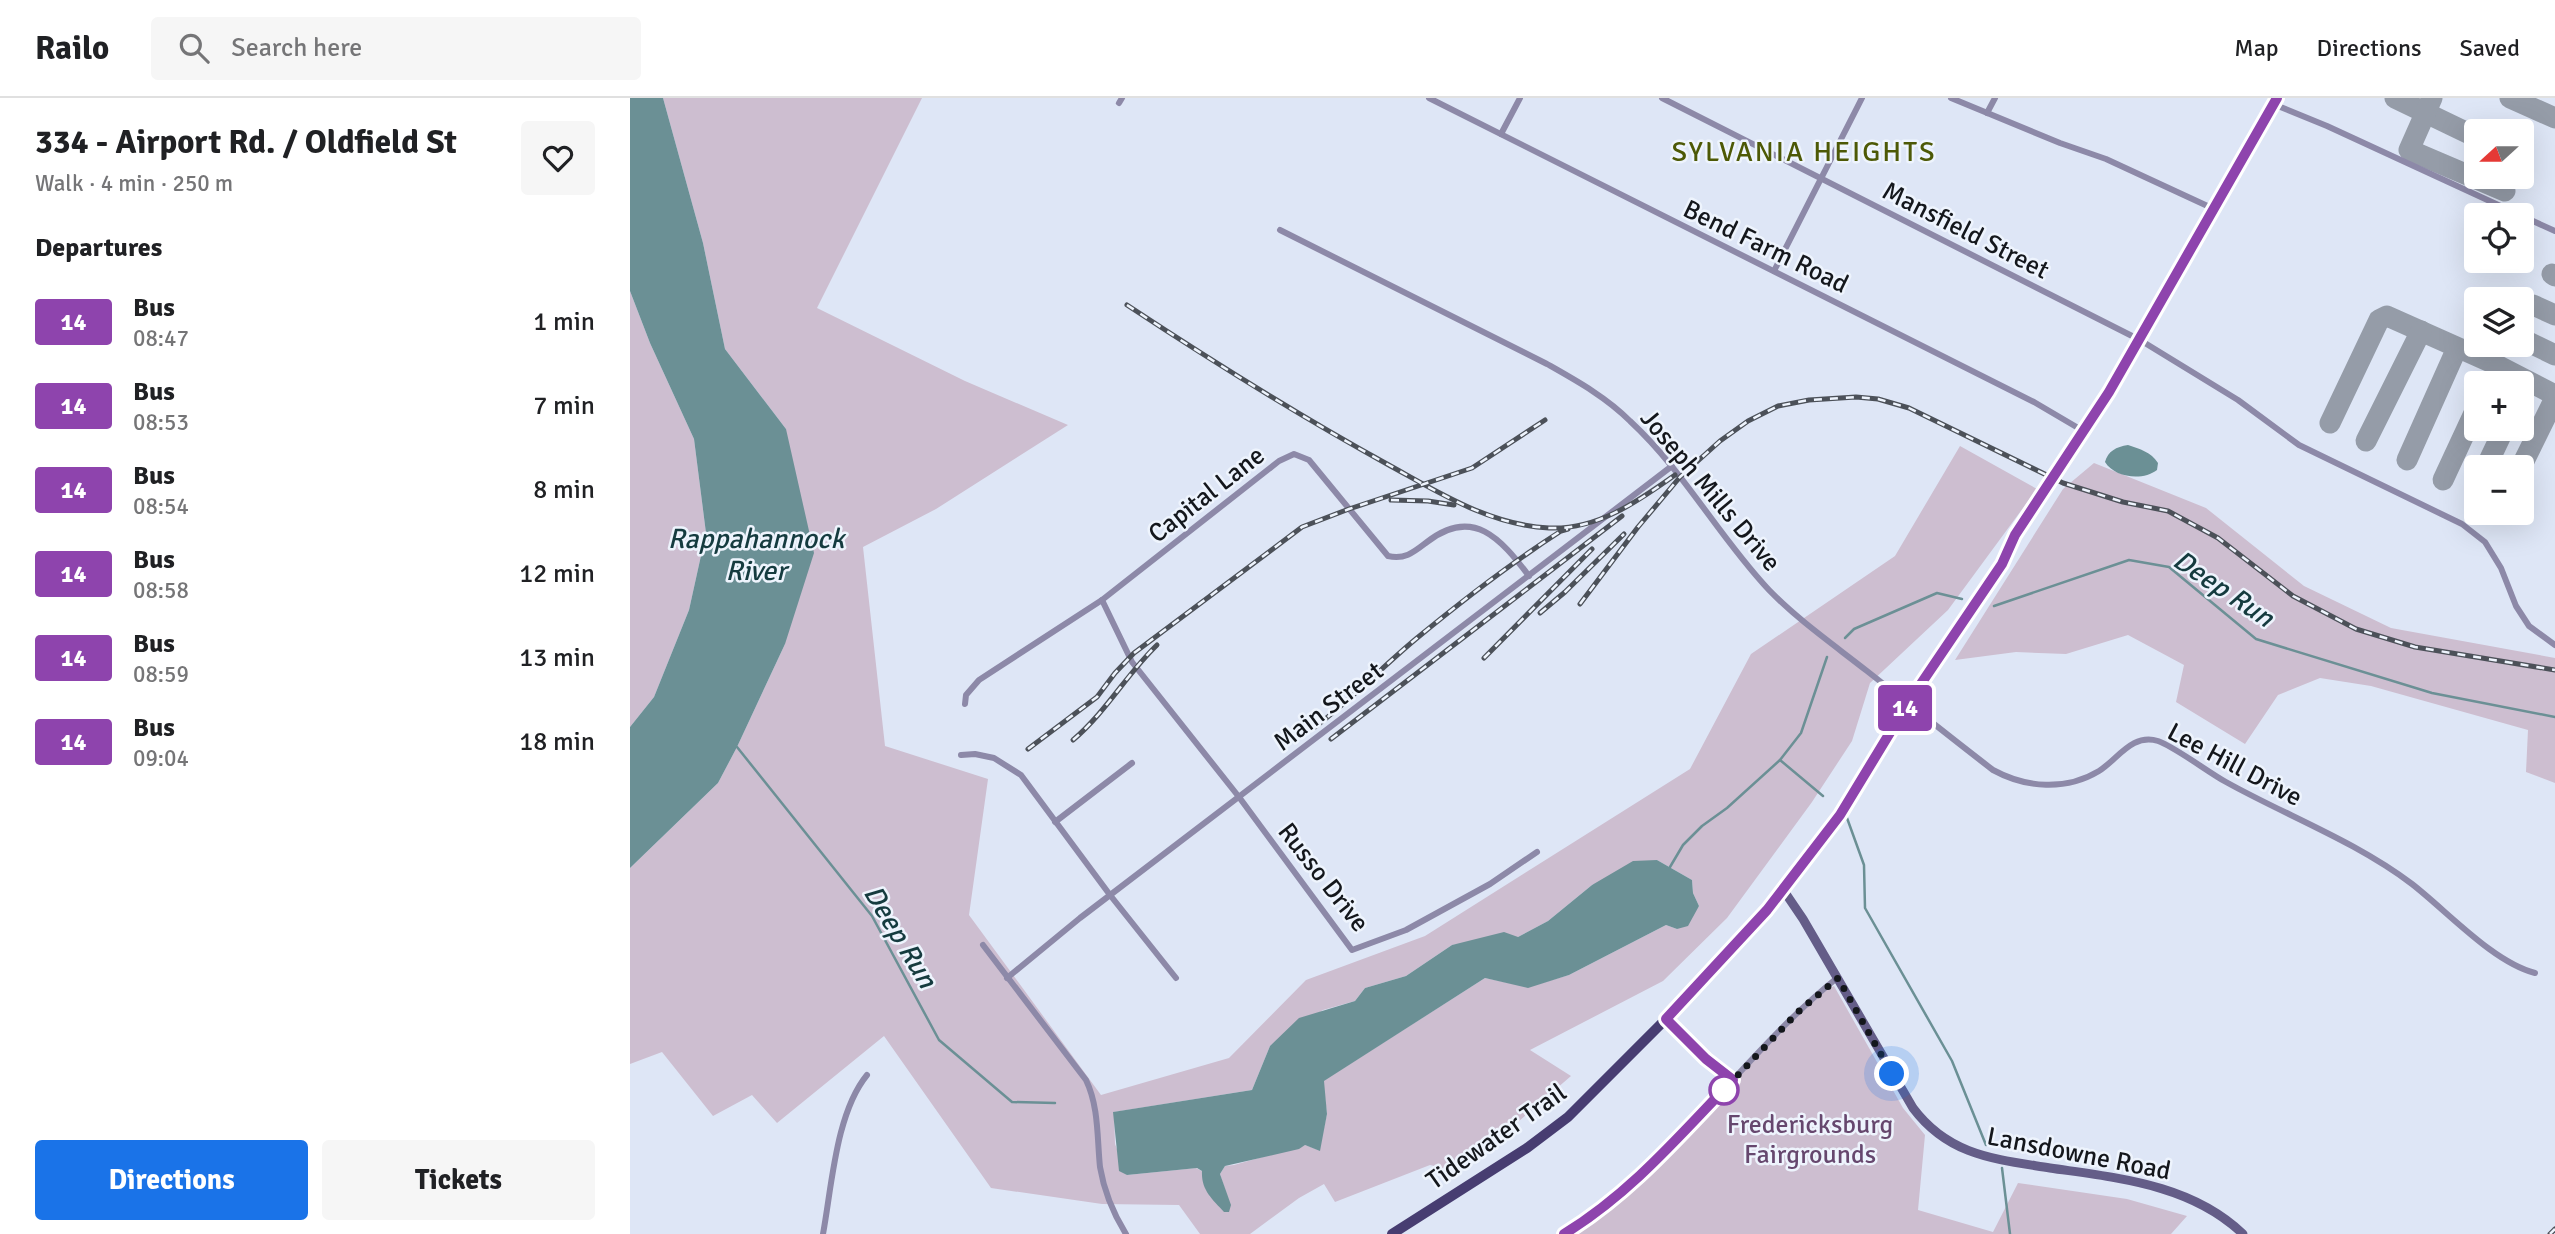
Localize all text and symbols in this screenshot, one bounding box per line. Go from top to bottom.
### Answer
search box [151,17,641,80]
text: Railo [35,28,109,69]
icon: search [175,29,213,67]
text: Search here [231,32,362,64]
text: Map [2234,33,2279,63]
text: Directions [2317,33,2422,63]
text: Saved [2460,33,2520,63]
north arrow [2464,119,2534,189]
map controls [2464,119,2534,525]
button: heart [521,121,595,195]
text: 334 - Airport Rd. / Oldfield St [35,122,457,163]
district label: SYLVANIA HEIGHTS [1672,135,1937,169]
text: Walk · 4 min · 250 m [35,169,233,198]
street label: Mansfield Street [1877,175,2054,287]
street label: Bend Farm Road [1678,193,1853,301]
button: locate [2464,203,2534,273]
text: Departures [35,232,162,264]
button: layers [2464,287,2534,357]
text: Bus [133,292,175,324]
text: 1 min [533,306,595,338]
text: 14 [61,307,86,337]
text: 08:47 [133,324,189,353]
button: + [2464,371,2534,441]
text: Bus [133,376,175,408]
text: 7 min [533,390,595,422]
text: 14 [61,391,86,421]
street label: Joseph Mills Drive [1633,403,1787,578]
text: 08:53 [133,408,189,437]
street label: Capital Lane [1142,439,1271,550]
button: − [2464,455,2534,525]
text: Bus [133,460,175,492]
text: 8 min [533,474,595,506]
text: 14 [61,475,86,505]
text: 08:54 [133,492,189,521]
water label: Rappahannock River [668,522,847,588]
water label: Deep Run [2167,543,2281,635]
text: Bus [133,544,175,576]
text: 12 min [519,558,595,590]
text: 14 [61,559,86,589]
text: 08:58 [133,576,189,605]
text: Bus [133,628,175,660]
text: 13 min [519,642,595,674]
text: 14 [61,643,86,673]
street label: Main Street [1267,655,1390,758]
text: 08:59 [133,660,189,689]
line badge: 14 [1874,685,1936,731]
text: 14 [1892,693,1918,723]
text: Bus [133,712,175,744]
street label: Lee Hill Drive [2162,716,2307,814]
text: 18 min [519,726,595,758]
text: 14 [61,727,86,757]
text: 09:04 [133,744,189,773]
street label: Russo Drive [1271,817,1376,938]
water label: Deep Run [856,879,944,995]
your location [1874,1056,1909,1091]
unlabelled marker [1709,1075,1739,1105]
street label: Tidewater Trail [1420,1077,1573,1197]
park label: Fredericksburg Fairgrounds [1727,1109,1893,1171]
street label: Lansdowne Road [1984,1120,2173,1187]
button: Directions [35,1140,308,1220]
button: Tickets [322,1140,595,1220]

